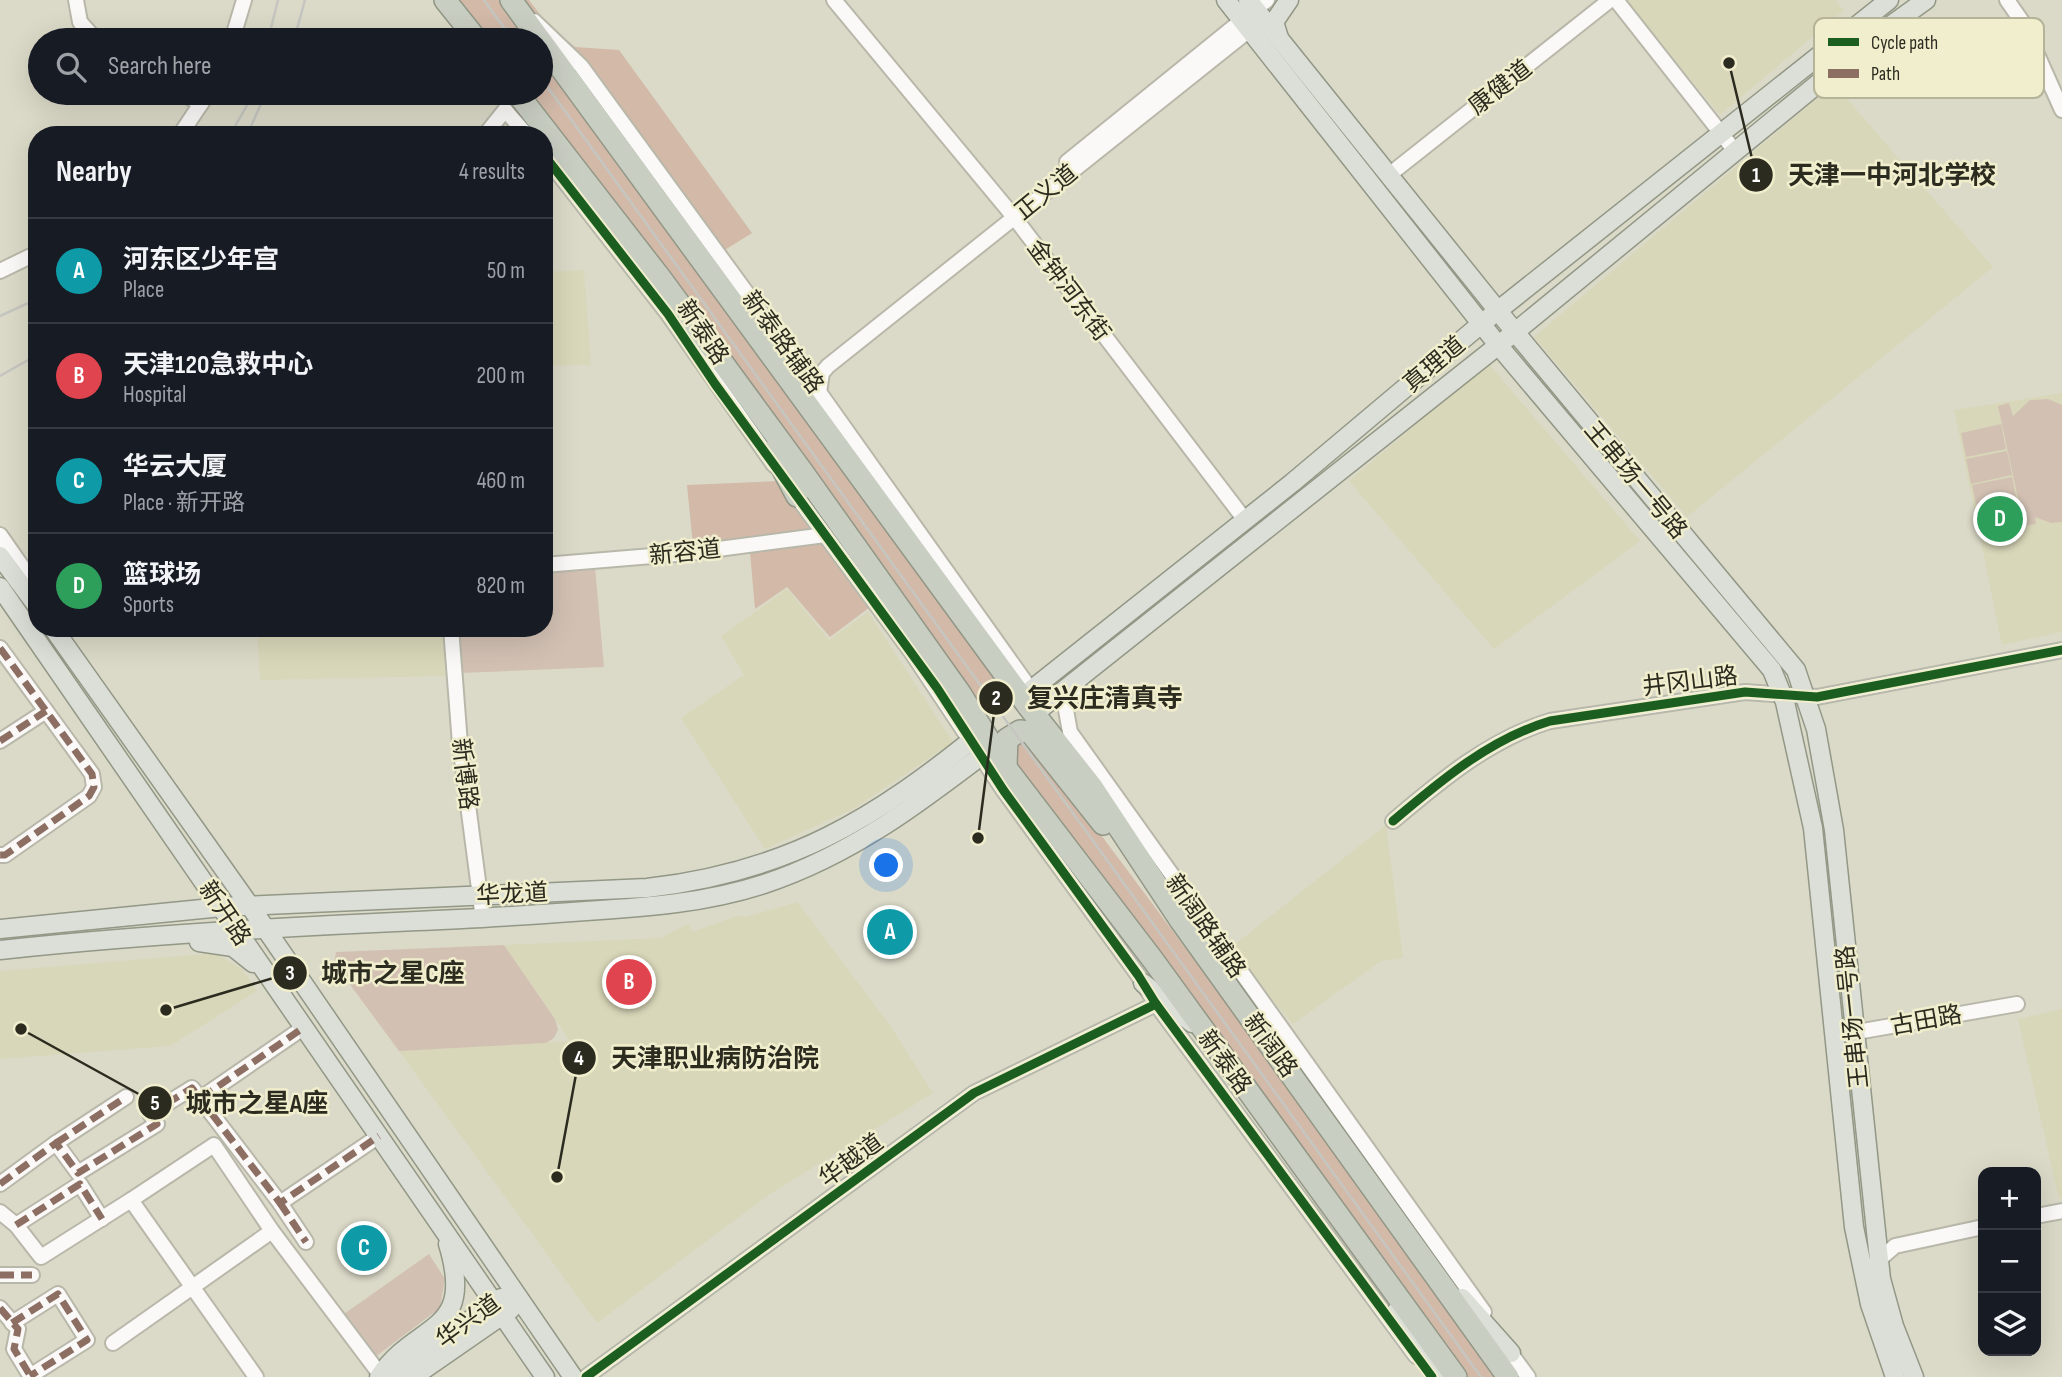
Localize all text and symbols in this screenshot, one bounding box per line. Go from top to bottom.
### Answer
legend [1814,18,2044,98]
search box [28,28,553,105]
text: Cycle path [1871,32,1938,55]
icon: search [52,48,90,86]
text: Search here [108,51,211,82]
street label: 康健道 [1463,54,1538,121]
text: Path [1871,63,1900,86]
callout: 天津一中河北学校 [1739,151,2010,198]
text: Nearby [56,154,132,190]
text: 4 results [459,158,525,186]
street label: 正义道 [1009,158,1083,226]
text: 天津一中河北学校 [1788,161,1996,192]
text: 1 [1752,163,1760,188]
street label: 金钟河东街 [1021,234,1116,347]
text: 河东区少年宫 [123,245,279,276]
text: A [74,257,84,285]
text: 50 m [487,257,525,285]
text: Place [123,276,164,304]
street label: 新泰路辅路 [736,285,830,399]
street label: 新泰路 [670,294,735,370]
street label: 真理道 [1397,330,1471,399]
text: 天津120急救中心 [123,350,313,381]
text: B [74,362,84,390]
text: 200 m [477,362,525,390]
text: Hospital [123,381,186,409]
street label: 王串场一号路 [1578,416,1693,545]
text: 华云大厦 [123,452,227,483]
text: C [73,467,85,495]
text: 460 m [477,467,525,495]
text: Place · 新开路 [123,489,245,517]
pin: D [1977,493,2023,545]
street label: 新容道 [648,534,722,571]
text: 篮球场 [123,560,201,591]
text: D [73,572,85,600]
text: 820 m [476,572,525,600]
text: Sports [123,591,174,619]
street label: 井冈山路 [1641,661,1739,702]
callout: 复兴庄清真寺 [978,675,1197,722]
text: 复兴庄清真寺 [1027,684,1183,715]
text: 2 [991,686,1001,711]
street label: 新博路 [446,737,483,812]
your location [869,848,903,882]
street label: 新阔路辅路 [1159,869,1252,984]
street label: 新开路 [192,875,257,951]
street label: 华龙道 [475,878,549,911]
pin: A [867,906,913,958]
street label: 王串场一号路 [1831,944,1874,1090]
callout: 城市之星C座 [272,949,478,996]
pin: B [606,956,652,1008]
text: 城市之星C座 [321,959,465,990]
text: 3 [285,961,295,986]
street label: 古田路 [1888,1000,1964,1041]
street label: 新阔路 [1238,1008,1303,1083]
street label: 新泰路 [1192,1025,1257,1100]
callout: 天津职业病防治院 [562,1034,833,1081]
text: 天津职业病防治院 [611,1044,819,1075]
text: 4 [574,1046,584,1071]
callout: 城市之星A座 [137,1079,343,1126]
text: 城市之星A座 [186,1089,328,1120]
text: 5 [150,1091,160,1116]
street label: 华越道 [814,1128,889,1193]
map controls [1978,1167,2041,1356]
button: + [1978,1167,2041,1230]
pin: C [341,1222,387,1274]
button: − [1978,1230,2041,1293]
street label: 华兴道 [431,1289,506,1354]
button: layers [1978,1293,2041,1356]

